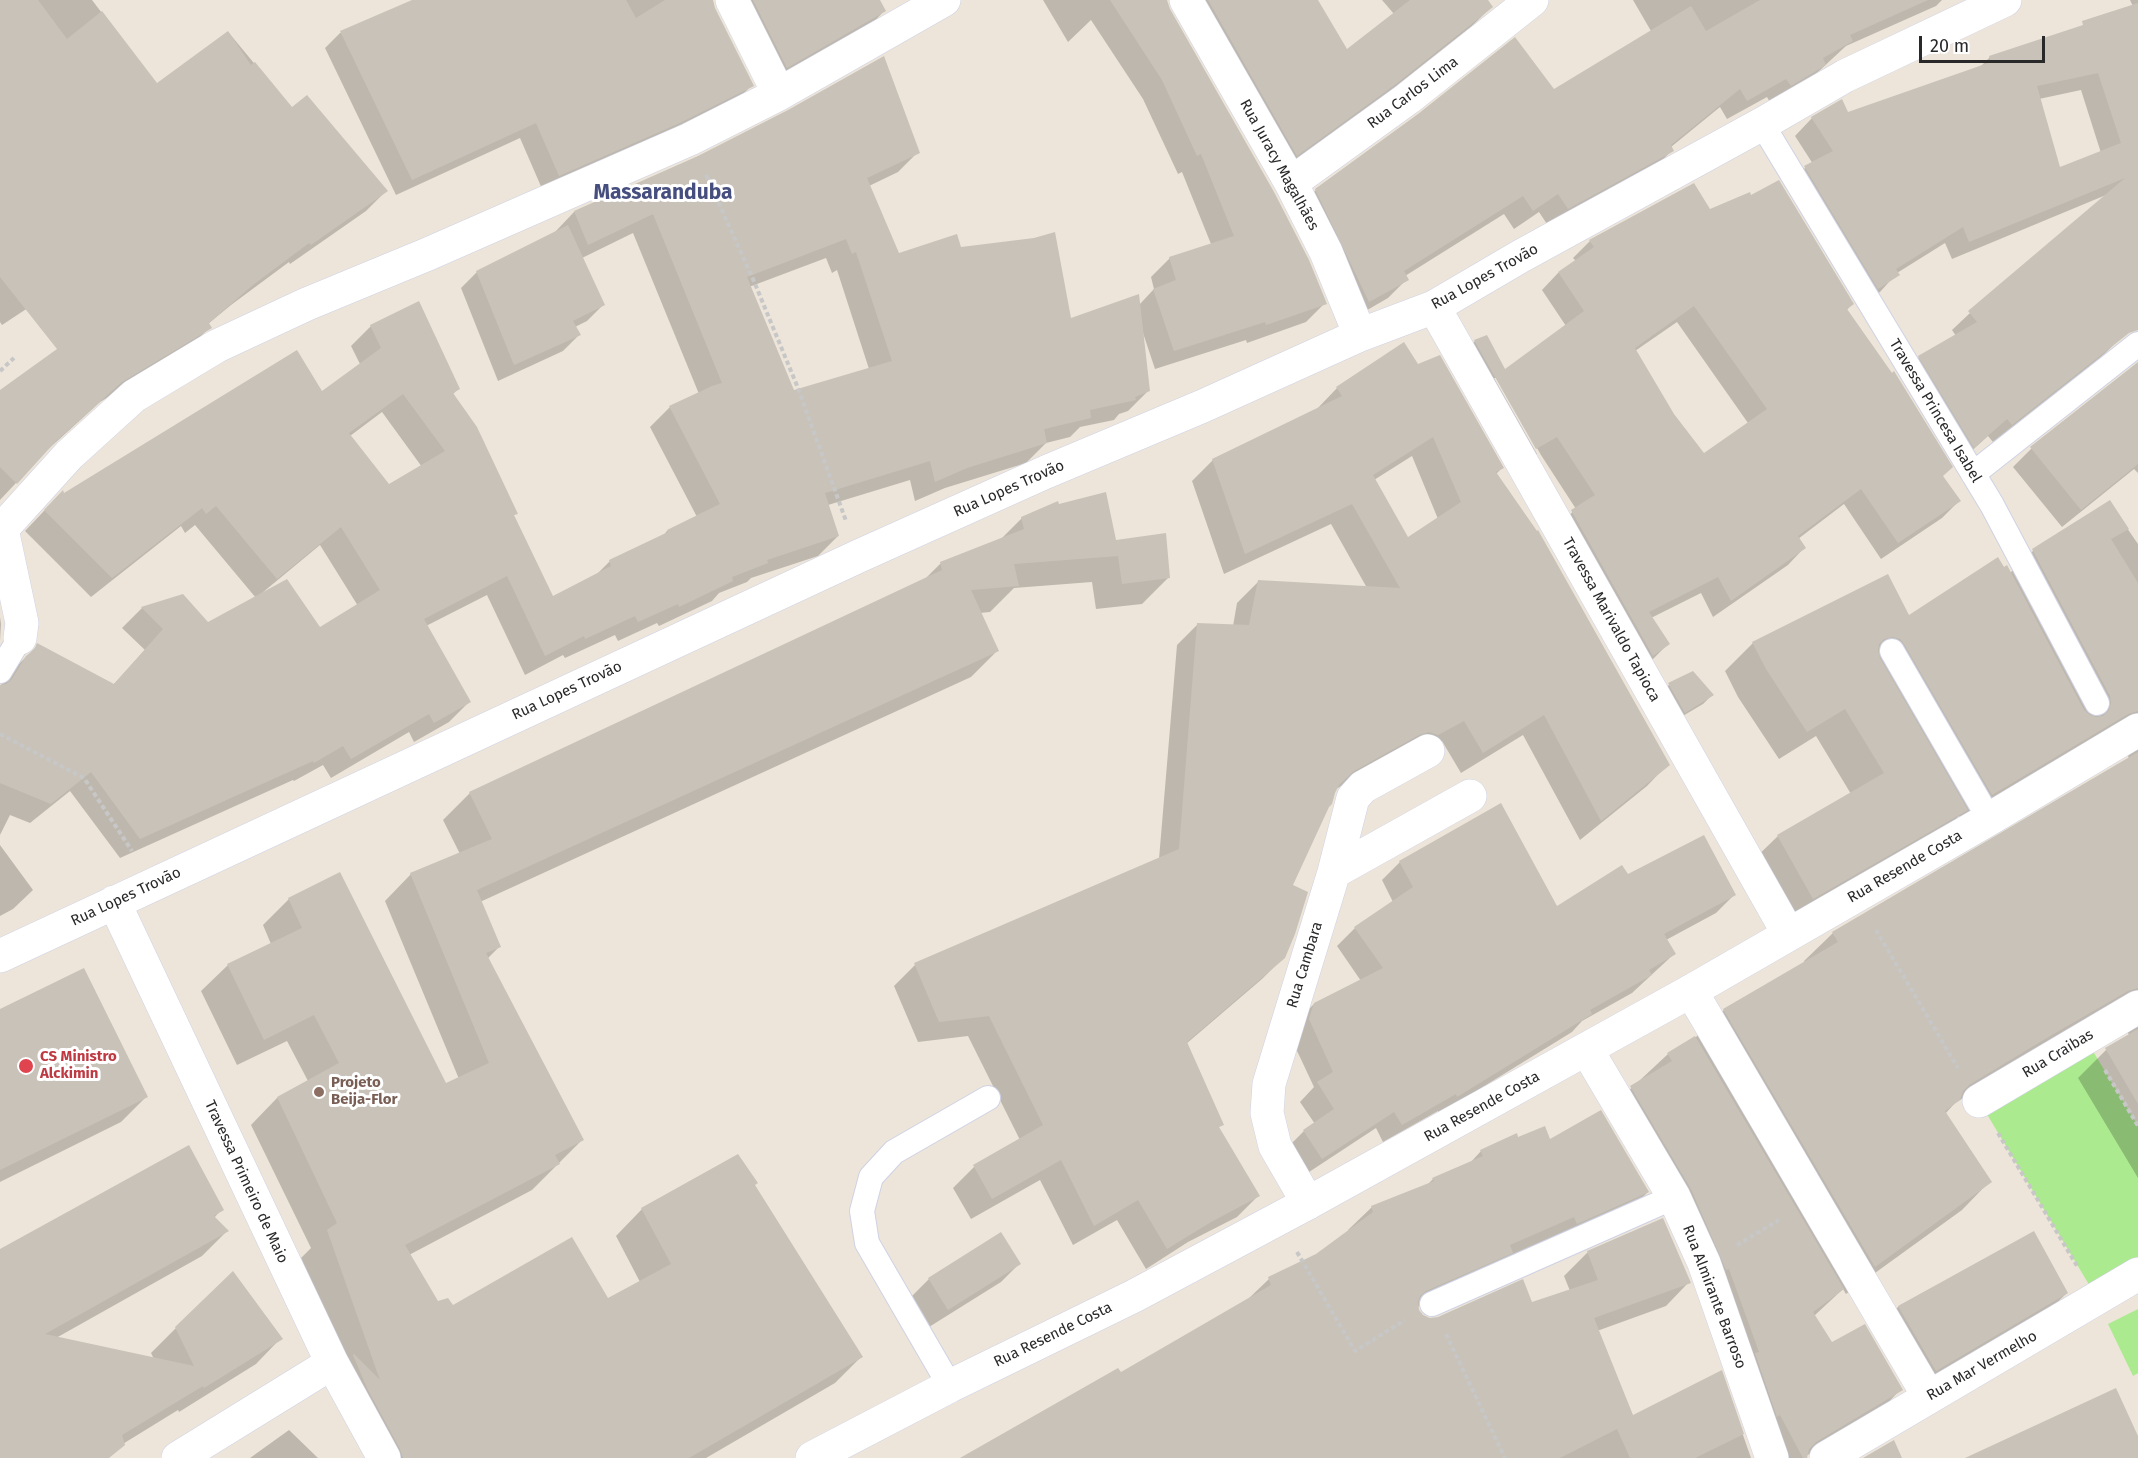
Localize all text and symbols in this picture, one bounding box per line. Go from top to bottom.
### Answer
scale bar [1922,24,2048,62]
text: 20 m [1930,35,1969,57]
street label: Rua Carlos Lima [1364,53,1462,133]
street label: Rua Juracy Magalhães [1236,96,1322,234]
district label: Massaranduba [594,180,732,206]
street label: Rua Lopes Trovão [1428,240,1542,314]
street label: Travessa Princesa Isabel [1885,336,1985,486]
street label: Rua Lopes Trovão [951,457,1067,521]
street label: Travessa Marivaldo Tapioca [1558,535,1664,705]
street label: Rua Lopes Trovão [509,658,625,724]
street label: Rua Resende Costa [1844,827,1966,907]
street label: Rua Lopes Trovão [68,864,184,930]
street label: Rua Cambara [1283,920,1327,1010]
street label: Rua Craibas [2019,1026,2097,1082]
place label: CS Ministro Alckimin [40,1048,117,1083]
marker: CS Ministro Alckimin [17,1057,35,1075]
street label: Rua Resende Costa [1421,1068,1543,1146]
place label: Projeto Beija-Flor [331,1074,398,1109]
marker: Projeto Beija-Flor [312,1085,326,1099]
street label: Travessa Primeiro de Maio [200,1098,292,1266]
street label: Rua Almirante Barroso [1678,1223,1750,1371]
street label: Rua Resende Costa [991,1299,1115,1371]
street label: Rua Mar Vermelho [1924,1327,2040,1405]

